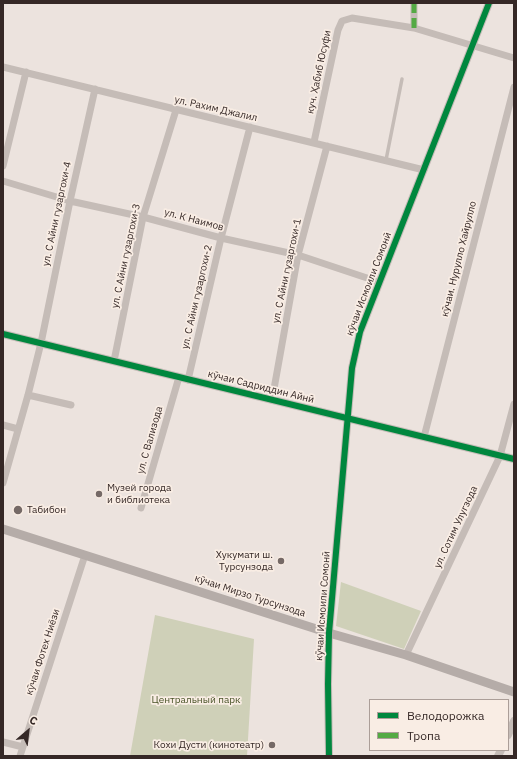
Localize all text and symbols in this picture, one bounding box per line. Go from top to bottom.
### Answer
street label: куч. Ҳабиб Юсуфи [304,29,334,115]
street label: ул. Рахим Джалил [173,94,259,124]
street label: ул. С Айни гузаргохи-4 [40,161,74,267]
street label: кӯчаи. Нурулло Хайрулло [439,200,479,318]
street label: ул. С Айни гузаргохи-3 [109,203,143,309]
street label: ул. К Наимов [163,206,225,234]
street label: ул. С Айни гузаргохи-1 [270,218,304,324]
street label: кӯчаи Исмоили Сомонӣ [344,230,394,338]
street label: ул. С Айни гузаргохи-2 [179,244,215,350]
street label: кӯчаи Садриддин Айнӣ [207,368,315,406]
street label: ул. С Вализода [135,405,165,475]
place label: Музей города и библиотека [107,482,171,506]
street label: ул. Сотим Улугзода [432,484,480,570]
marker: Музей города и библиотека [94,489,104,499]
marker: Табибон [12,504,24,516]
place label: Табибон [27,504,66,516]
place label: Хукумати ш. Турсунзода [216,549,273,572]
street label: кӯчаи Исмоили Сомонӣ [313,551,333,661]
marker: Хукумати ш. Турсунзода [276,556,286,566]
street label: кӯчаи Мирзо Турсунзода [193,572,307,620]
street label: кӯчаи Фотех Ниёзи [23,607,63,697]
park label: Центральный парк [151,694,241,706]
legend [369,699,509,751]
text: Велодорожка [407,708,484,723]
north arrow [8,711,48,751]
text: С [27,713,40,728]
text: Тропа [407,728,440,743]
place label: Кохи Дусти (кинотеатр) [154,739,264,751]
marker: Кохи Дусти (кинотеатр) [267,740,277,750]

